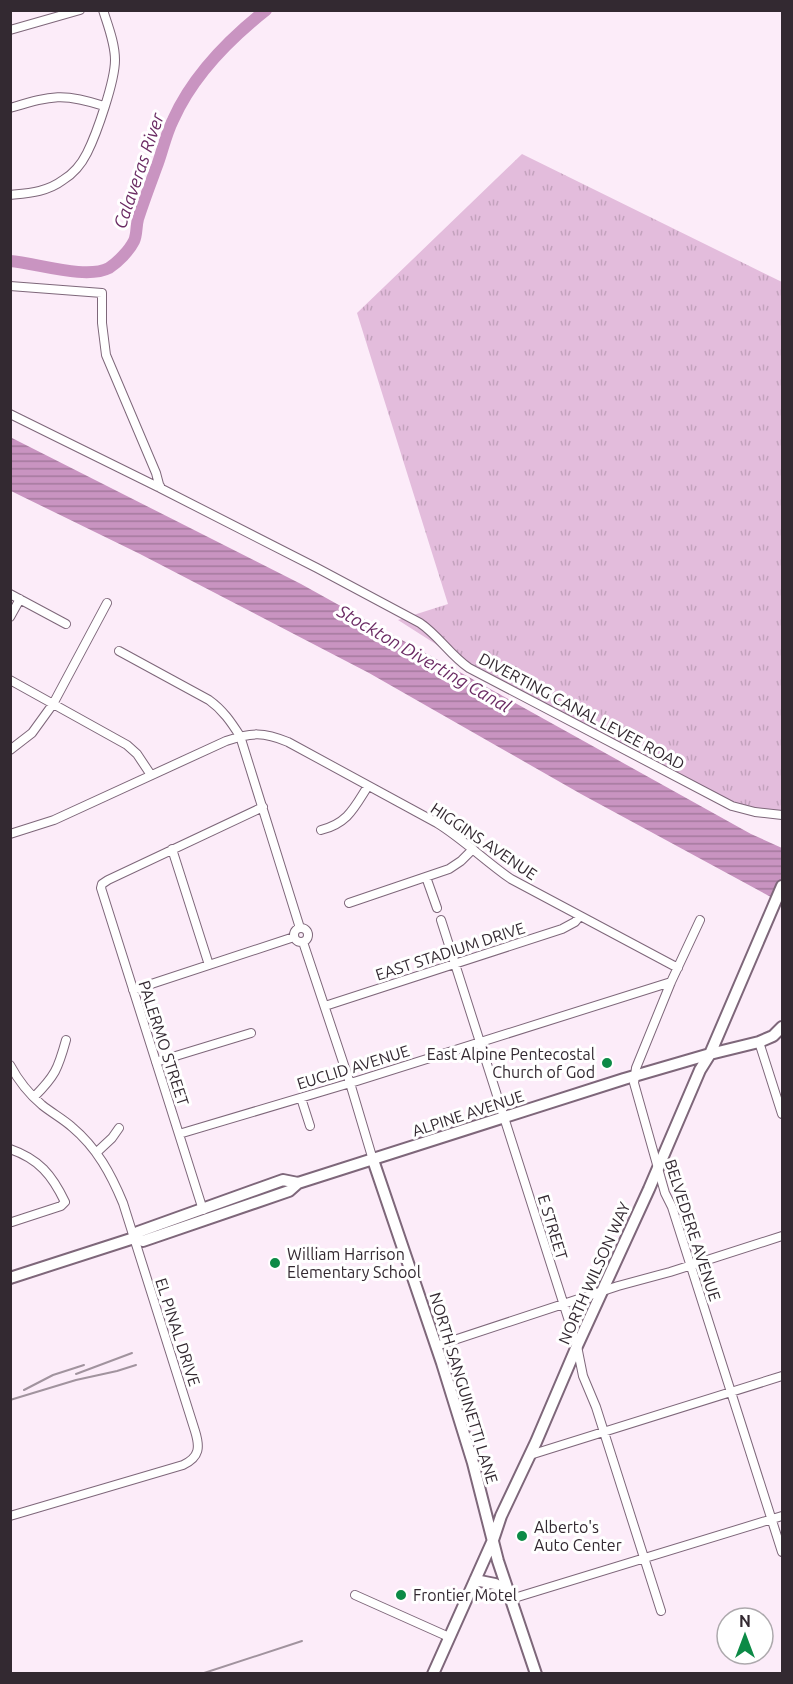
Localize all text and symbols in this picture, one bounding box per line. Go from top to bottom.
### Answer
water label: Calaveras River [109,109,168,231]
water label: Stockton Diverting Canal [333,600,515,716]
street label: DIVERTING CANAL LEVEE ROAD [476,649,688,773]
street label: HIGGINS AVENUE [428,799,540,883]
street label: EAST STADIUM DRIVE [373,918,527,984]
street label: PALERMO STREET [135,978,193,1108]
street label: EUCLID AVENUE [295,1041,411,1093]
place label: East Alpine Pentecostal Church of God [427,1045,595,1081]
marker: East Alpine Pentecostal Church of God [600,1056,614,1070]
street label: ALPINE AVENUE [410,1086,526,1140]
street label: BELVEDERE AVENUE [662,1157,724,1303]
street label: E STREET [535,1192,571,1262]
street label: NORTH WILSON WAY [555,1198,634,1347]
place label: William Harrison Elementary School [287,1245,421,1281]
marker: William Harrison Elementary School [268,1256,282,1270]
street label: EL PINAL DRIVE [152,1276,204,1388]
street label: NORTH SANGUINETTI LANE [426,1290,502,1486]
place label: Alberto's Auto Center [534,1518,622,1554]
marker: Alberto's Auto Center [515,1529,529,1543]
place label: Frontier Motel [413,1586,517,1604]
marker: Frontier Motel [394,1588,408,1602]
north arrow [715,1606,775,1666]
text: N [739,1612,751,1630]

